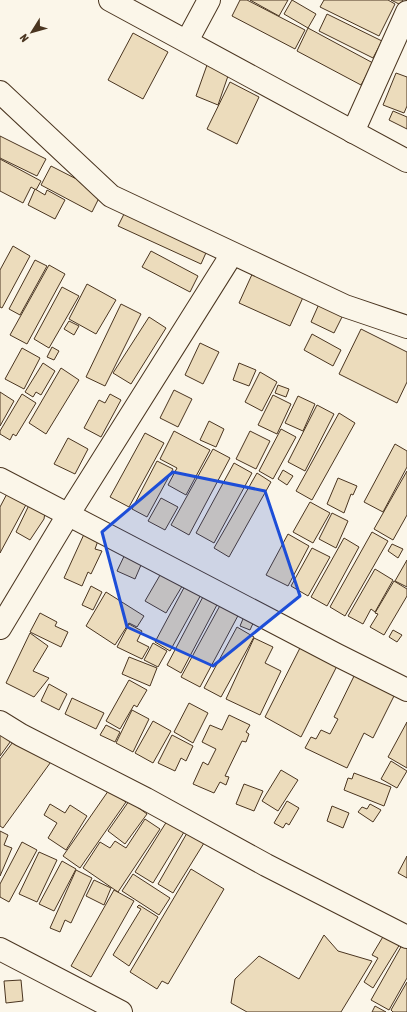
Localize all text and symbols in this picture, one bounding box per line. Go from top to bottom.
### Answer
north arrow [12,12,52,52]
text: N [17,32,31,44]

